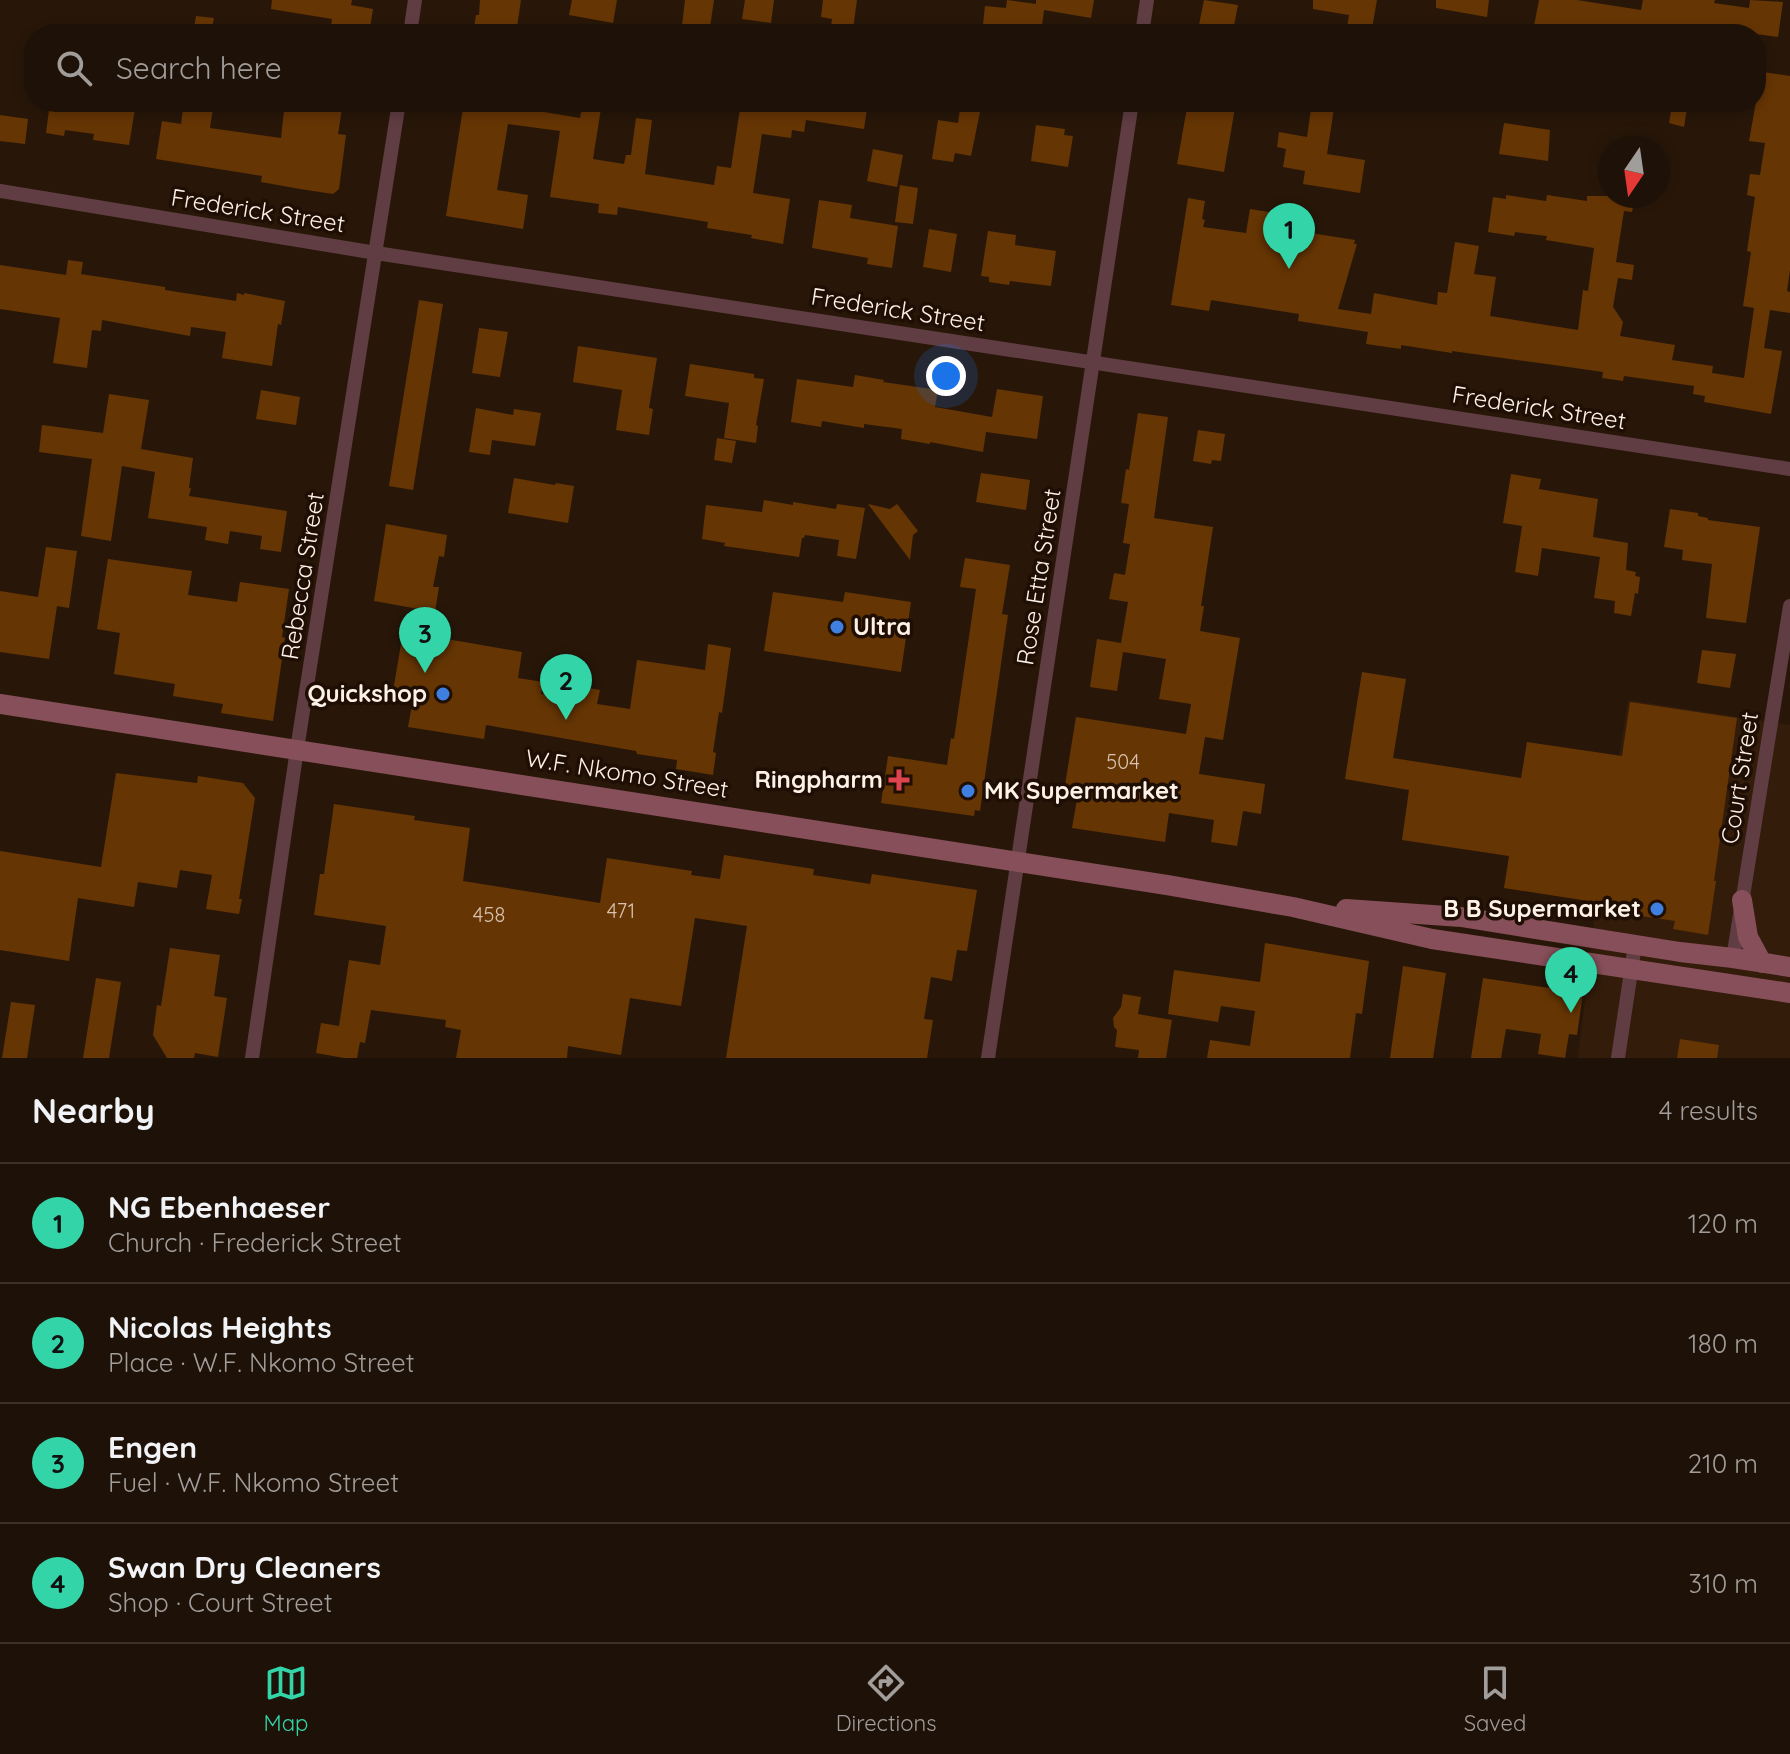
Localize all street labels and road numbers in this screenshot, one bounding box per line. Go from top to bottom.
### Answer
street label: Frederick Street [169,181,347,239]
street label: Frederick Street [809,280,987,338]
street label: Frederick Street [1450,378,1628,436]
street label: Rose Etta Street [1009,486,1067,667]
street label: Rebecca Street [274,490,330,662]
street label: Court Street [1714,710,1764,846]
street label: W.F. Nkomo Street [524,742,731,804]

